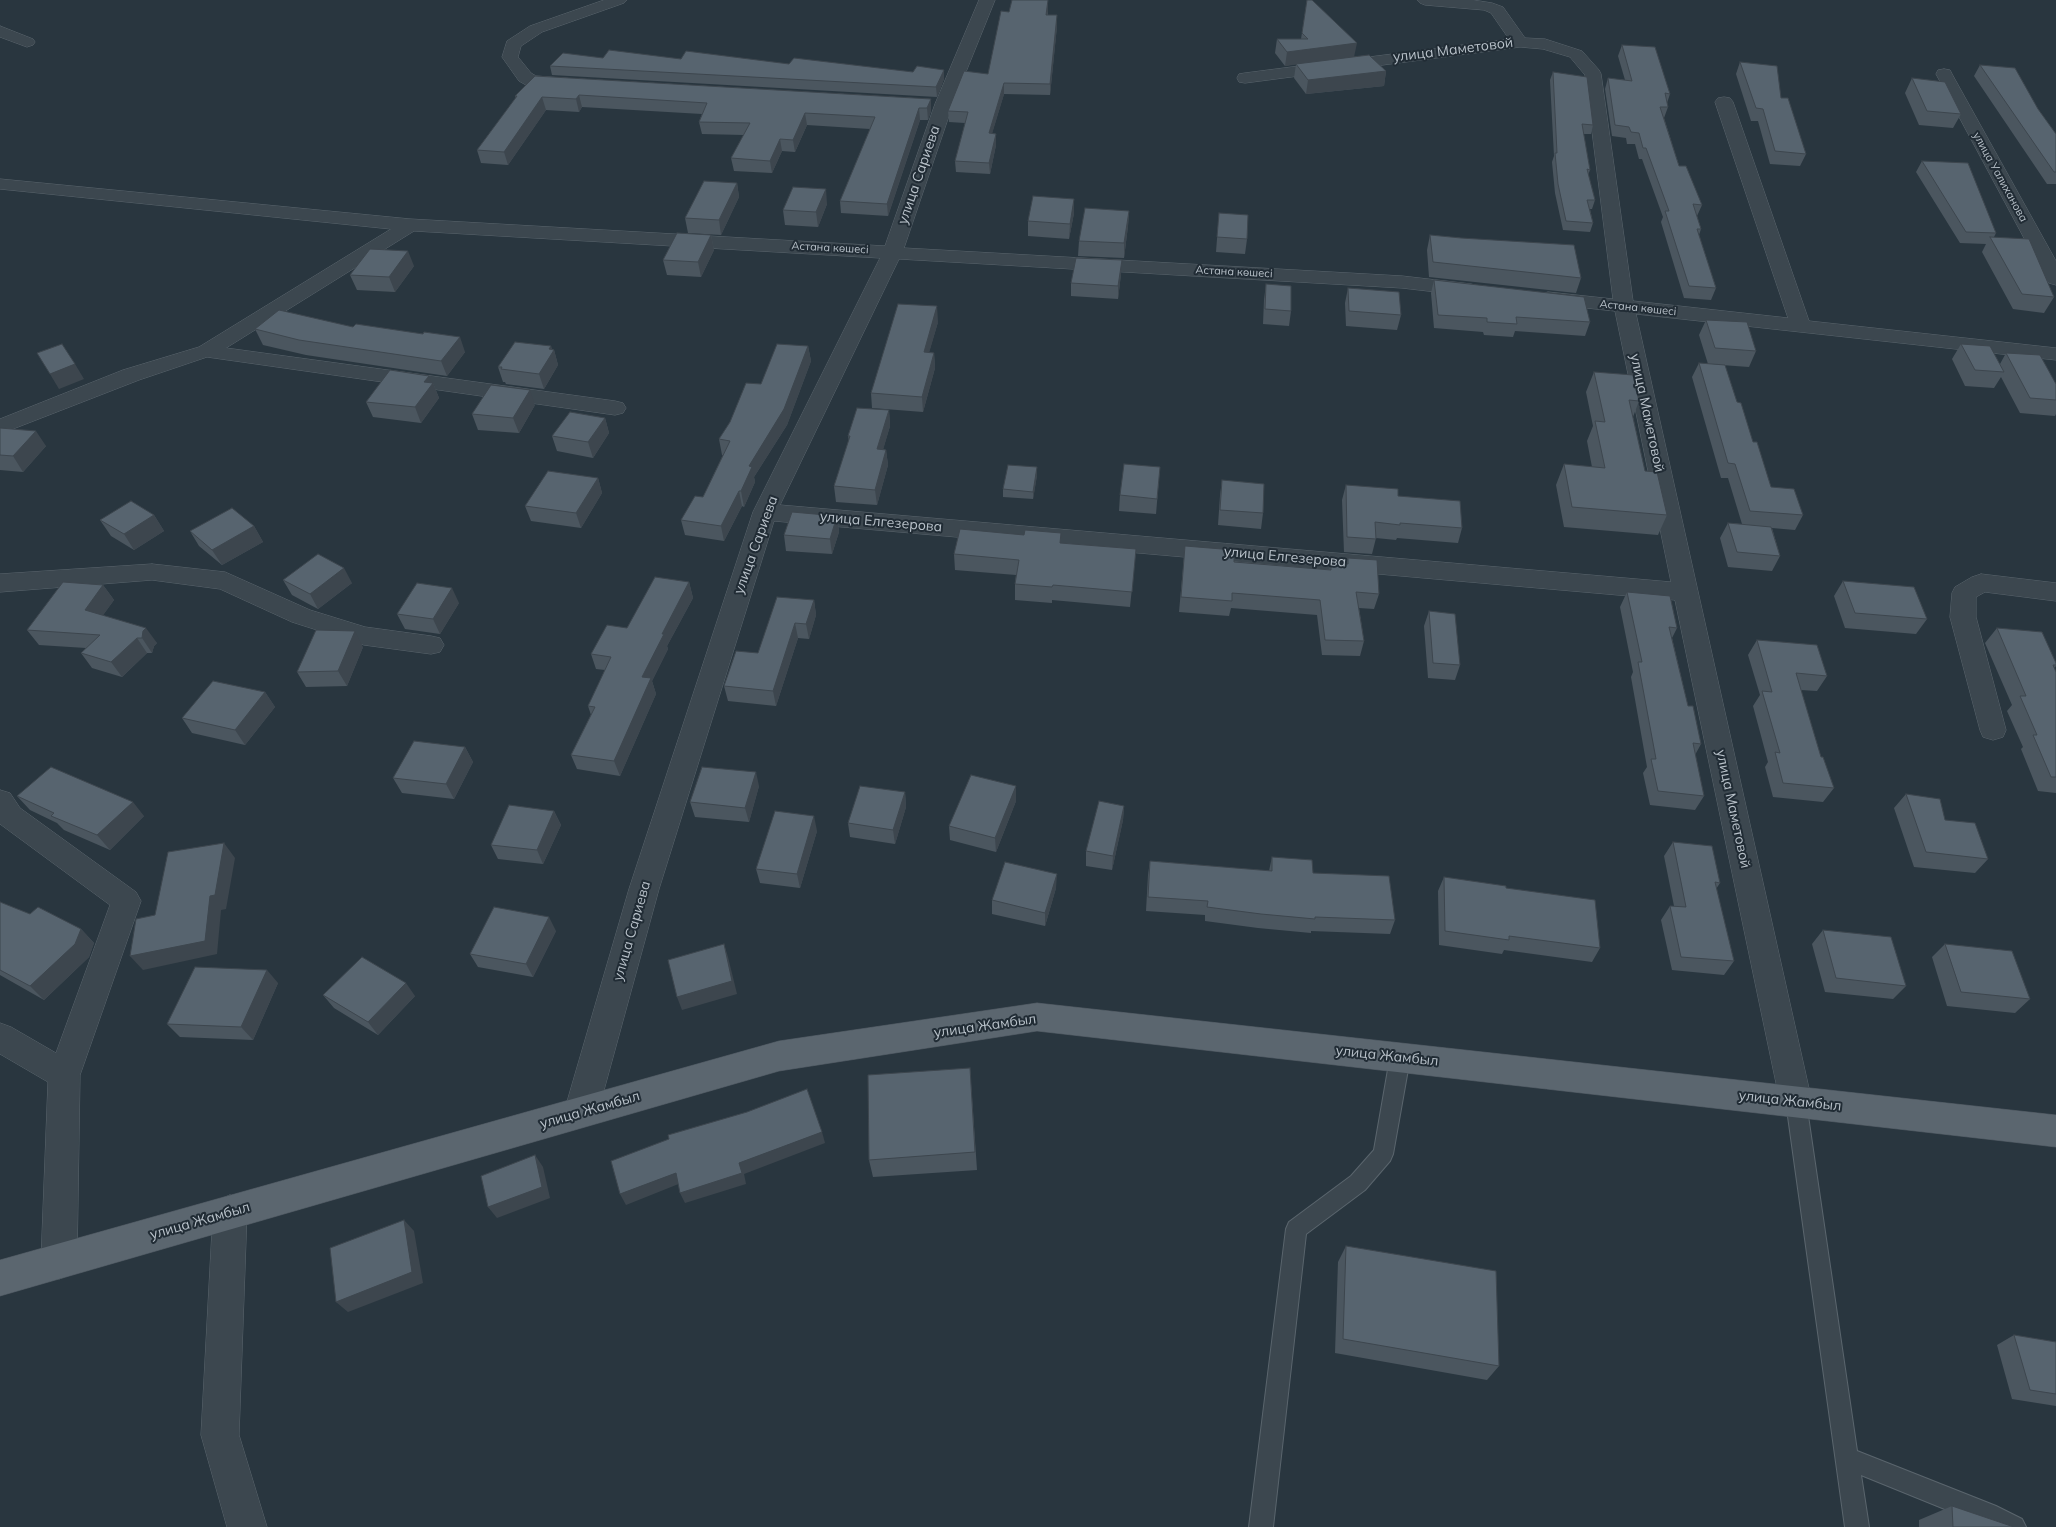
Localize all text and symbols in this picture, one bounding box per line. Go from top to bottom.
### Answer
street label: улица Маметовой [1392,34,1514,66]
street label: улица Сариева [894,123,944,227]
street label: улица Уалиханова [1970,130,2030,224]
street label: Астана көшесі [791,239,869,257]
street label: Астана көшесі [1195,263,1273,281]
street label: Астана көшесі [1599,297,1677,319]
street label: улица Маметовой [1626,352,1668,474]
street label: улица Сариева [730,494,782,596]
street label: улица Елгезерова [819,508,943,536]
street label: улица Елгезерова [1223,543,1347,571]
street label: улица Маметовой [1712,748,1754,870]
street label: улица Сариева [610,879,654,983]
street label: улица Жамбыл [933,1011,1037,1041]
street label: улица Жамбыл [1335,1042,1439,1070]
street label: улица Жамбыл [1738,1087,1842,1115]
street label: улица Жамбыл [538,1088,642,1132]
street label: улица Жамбыл [148,1199,252,1243]

